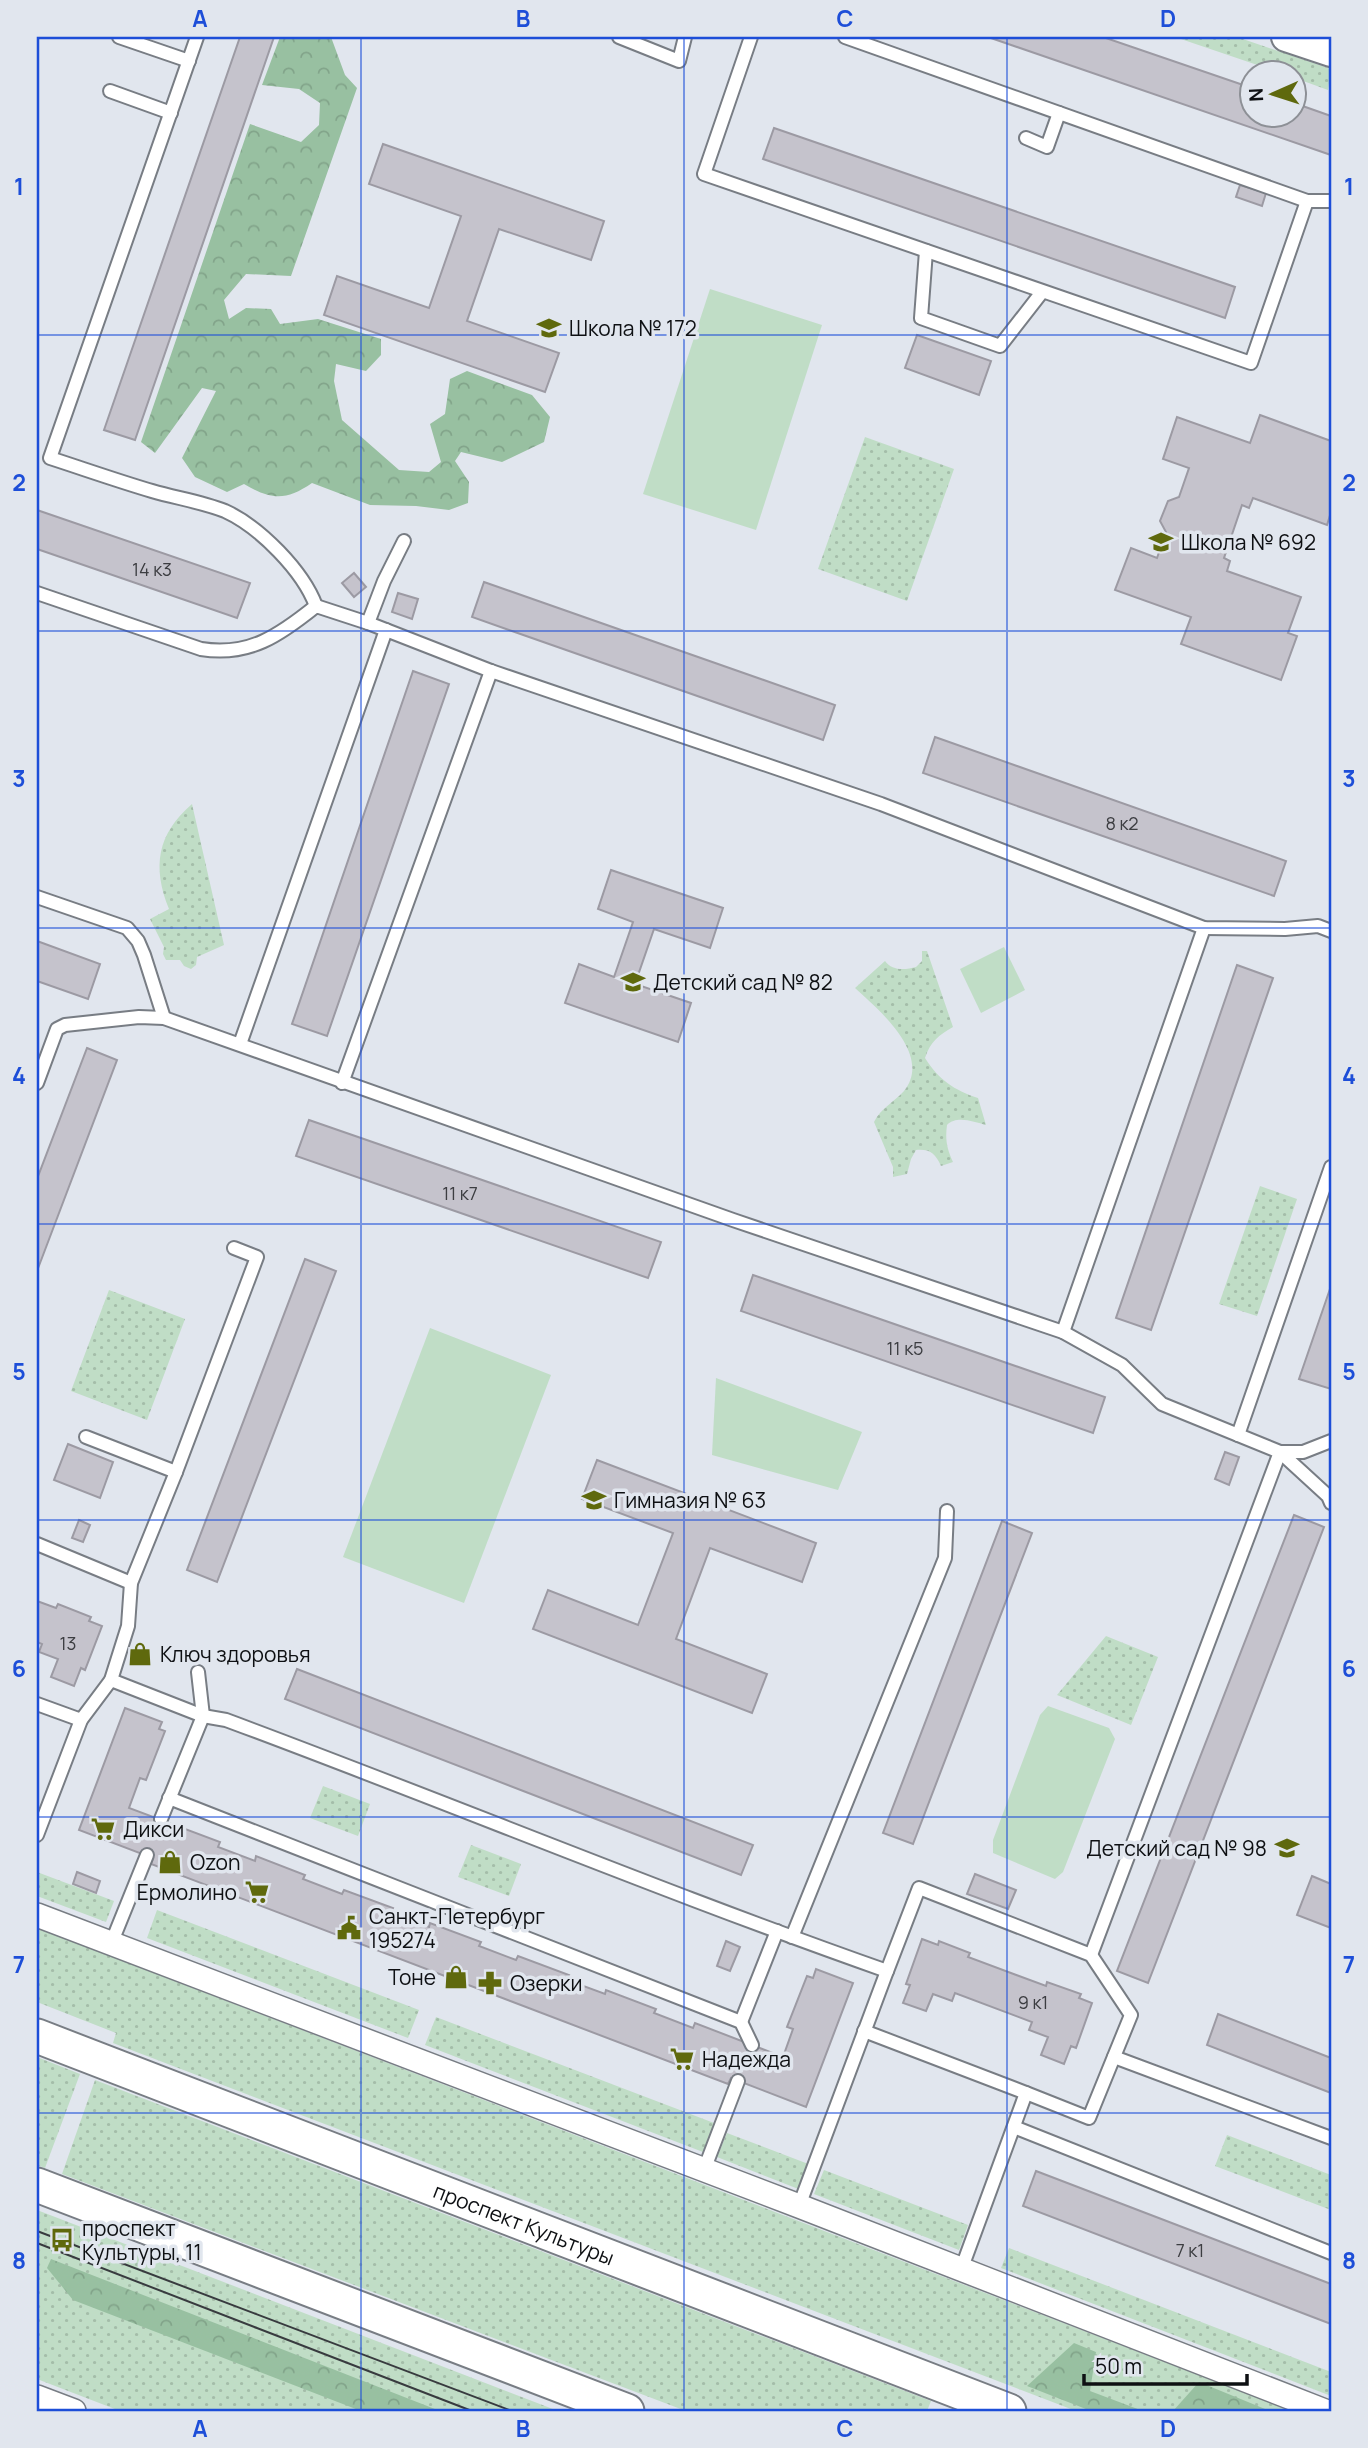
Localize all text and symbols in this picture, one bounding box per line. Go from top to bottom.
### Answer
text: A [192,2,208,34]
text: B [516,2,530,34]
text: C [837,2,854,34]
text: D [1160,2,1176,34]
north arrow [1238,60,1308,130]
text: N [1243,87,1269,102]
text: 1 [14,170,24,202]
text: 1 [1344,170,1354,202]
school or university icon: Школа № 172 [535,314,563,342]
place label: Школа № 172 [569,314,697,342]
text: 2 [12,466,26,498]
text: 2 [1342,466,1356,498]
school or university icon: Школа № 692 [1147,528,1175,556]
place label: Школа № 692 [1181,528,1316,556]
house number: 14 к3 [132,557,172,581]
text: 3 [12,762,26,794]
text: 3 [1342,762,1356,794]
house number: 8 к2 [1105,811,1139,835]
school or university icon: Детский сад № 82 [619,968,647,996]
place label: Детский сад № 82 [653,968,833,996]
text: 4 [12,1059,26,1091]
text: 4 [1342,1059,1356,1091]
house number: 11 к7 [442,1181,478,1205]
house number: 11 к5 [887,1336,923,1360]
text: 5 [12,1355,26,1387]
text: 5 [1342,1355,1356,1387]
school or university icon: Гимназия № 63 [580,1486,608,1514]
place label: Гимназия № 63 [614,1486,766,1514]
house number: 13 [60,1631,76,1655]
shop icon: Ключ здоровья [126,1640,154,1668]
place label: Ключ здоровья [160,1640,311,1668]
text: 6 [12,1652,26,1684]
text: 6 [1342,1652,1356,1684]
supermarket icon: Дикси [89,1815,117,1843]
place label: Дикси [123,1815,184,1843]
place label: Детский сад № 98 [1086,1834,1267,1862]
school or university icon: Детский сад № 98 [1273,1834,1301,1862]
shop icon: Ozon [156,1848,184,1876]
place label: Ozon [190,1848,240,1876]
place label: Ермолино [137,1878,237,1906]
supermarket icon: Ермолино [243,1878,271,1906]
place label: Санкт-Петербург 195274 [369,1902,545,1954]
public building icon: Санкт-Петербург 195274 [335,1914,363,1942]
text: 7 [13,1948,25,1980]
text: 7 [1343,1948,1355,1980]
place label: Тоне [388,1963,436,1991]
shop icon: Тоне [442,1963,470,1991]
pharmacy icon: Озерки [476,1969,504,1997]
place label: Озерки [510,1969,582,1997]
house number: 9 к1 [1018,1990,1048,2014]
supermarket icon: Надежда [668,2045,696,2073]
place label: Надежда [702,2045,791,2073]
street label: проспект Культуры [430,2176,618,2271]
place label: проспект Культуры, 11 [82,2214,202,2266]
bus stop icon: проспект Культуры, 11 [48,2226,76,2254]
house number: 7 к1 [1176,2238,1204,2262]
text: 8 [12,2244,26,2276]
text: 8 [1342,2244,1356,2276]
scale bar [1084,2343,1247,2387]
text: 50 m [1095,2352,1142,2380]
text: A [192,2412,208,2444]
text: B [516,2412,530,2444]
text: C [837,2412,854,2444]
text: D [1160,2412,1176,2444]

